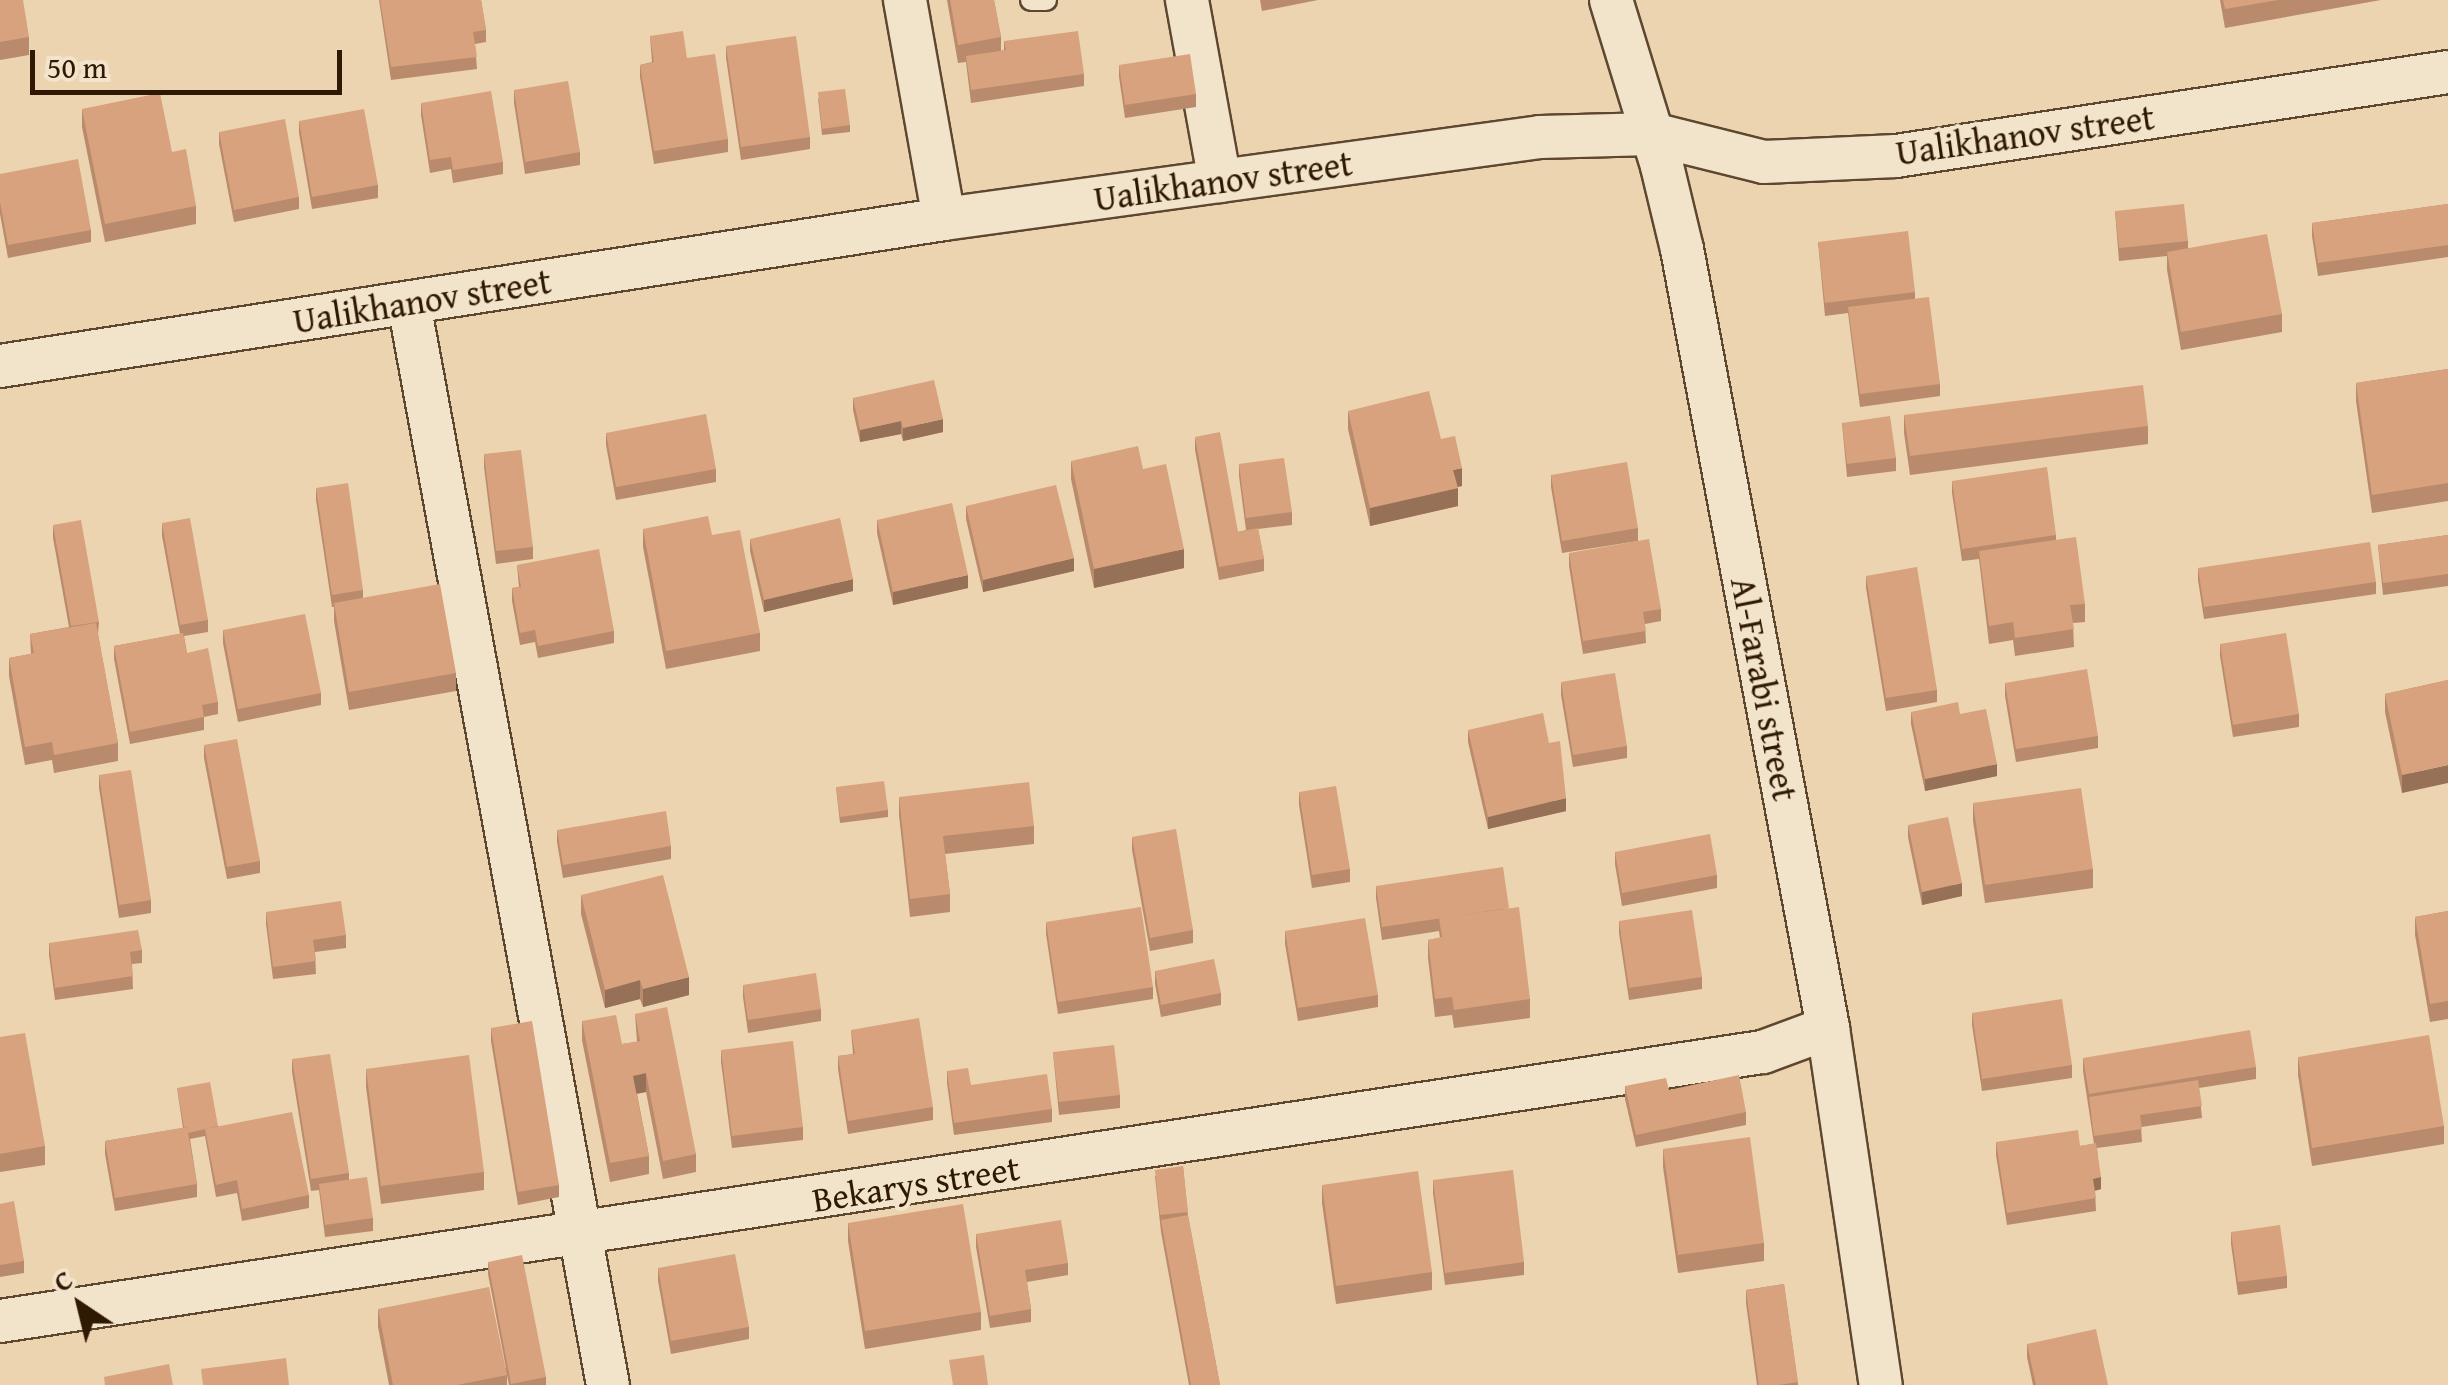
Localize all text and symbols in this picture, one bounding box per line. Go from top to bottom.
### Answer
scale bar [35,30,348,92]
text: 50 m [47,45,107,89]
street label: Ualikhanov street [1893,96,2157,174]
street label: Ualikhanov street [1091,142,1355,220]
street label: Ualikhanov street [290,260,554,342]
street label: Al-Farabi street [1722,574,1806,804]
street label: Bekarys street [809,1147,1023,1221]
north arrow [30,1255,130,1355]
text: С [44,1259,81,1301]

